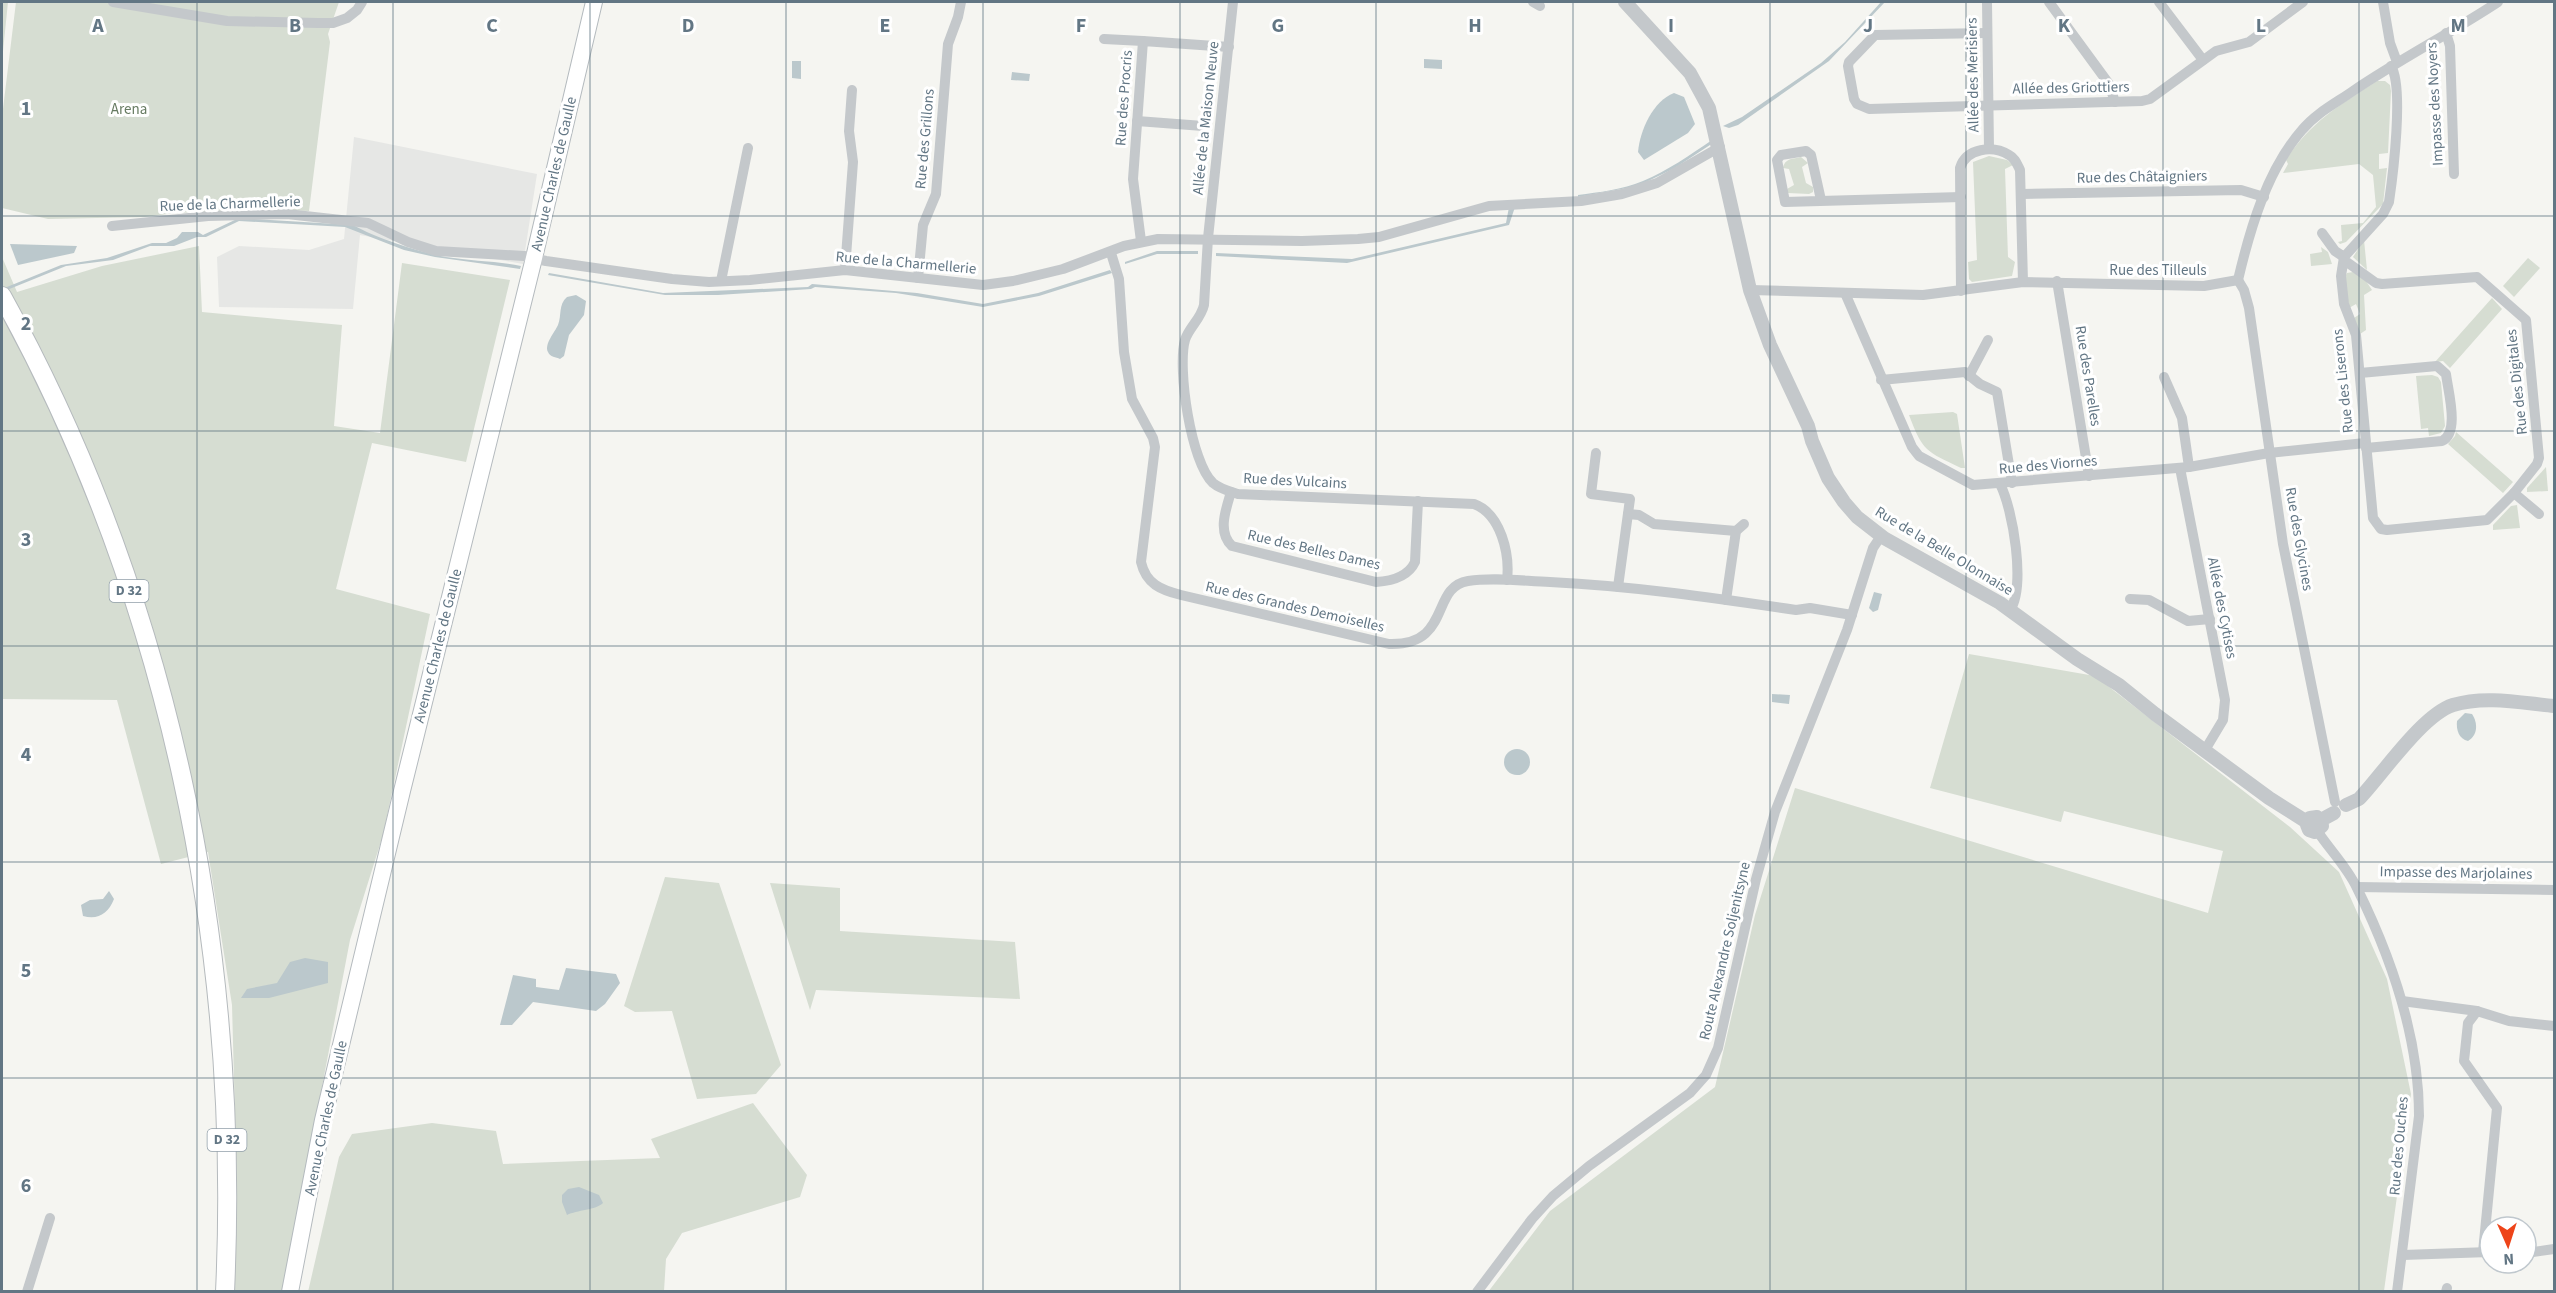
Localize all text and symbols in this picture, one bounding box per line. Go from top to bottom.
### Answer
text: A [91,12,104,40]
text: B [289,12,301,40]
text: C [486,12,498,40]
text: D [682,12,694,40]
text: E [880,12,890,40]
text: F [1076,12,1086,40]
text: G [1272,12,1284,40]
text: H [1468,12,1482,40]
text: I [1668,12,1674,40]
text: J [1863,12,1873,40]
text: K [2058,12,2071,40]
text: L [2256,12,2266,40]
text: M [2450,12,2466,40]
street label: Allée des Merisiers [1961,17,1985,133]
street label: Allée de la Maison Neuve [1187,40,1225,196]
street label: Impasse des Noyers [2421,42,2449,166]
street label: Rue des Procris [1110,49,1138,147]
street label: Allée des Griottiers [2012,76,2130,100]
street label: Rue des Grillons [910,88,940,190]
text: 1 [21,95,31,123]
street label: Avenue Charles de Gaulle [526,95,582,253]
park label: Arena [111,99,147,120]
street label: Rue des Châtaigniers [2077,165,2207,189]
street label: Rue de la Charmellerie [159,191,301,217]
street label: Rue de la Charmellerie [835,246,977,280]
street label: Rue des Tilleuls [2109,260,2207,281]
text: 2 [21,310,31,338]
street label: Rue des Parelles [2070,324,2106,428]
street label: Rue des Liserons [2327,328,2359,434]
street label: Rue des Digitales [2501,328,2533,436]
street label: Rue des Viornes [1998,450,2098,480]
street label: Rue des Vulcains [1243,468,1347,494]
street label: Rue des Glycines [2280,486,2318,592]
street label: Rue de la Belle Olonnaise [1871,501,2017,601]
street label: Rue des Belles Dames [1245,524,1383,576]
text: 3 [21,526,31,554]
street label: Allée des Cytises [2202,556,2242,660]
street label: Avenue Charles de Gaulle [409,567,467,725]
street label: Rue des Grandes Demoiselles [1203,576,1387,638]
road number: D 32 [110,580,148,602]
text: 4 [21,741,32,769]
street label: Route Alexandre Soljenitsyne [1694,860,1756,1042]
street label: Impasse des Marjolaines [2380,861,2532,885]
text: 5 [21,957,31,985]
street label: Avenue Charles de Gaulle [299,1038,353,1198]
street label: Rue des Ouches [2384,1096,2414,1196]
road number: D 32 [208,1129,246,1151]
text: 6 [21,1172,31,1200]
north arrow [2478,1215,2538,1275]
text: N [2503,1248,2515,1270]

